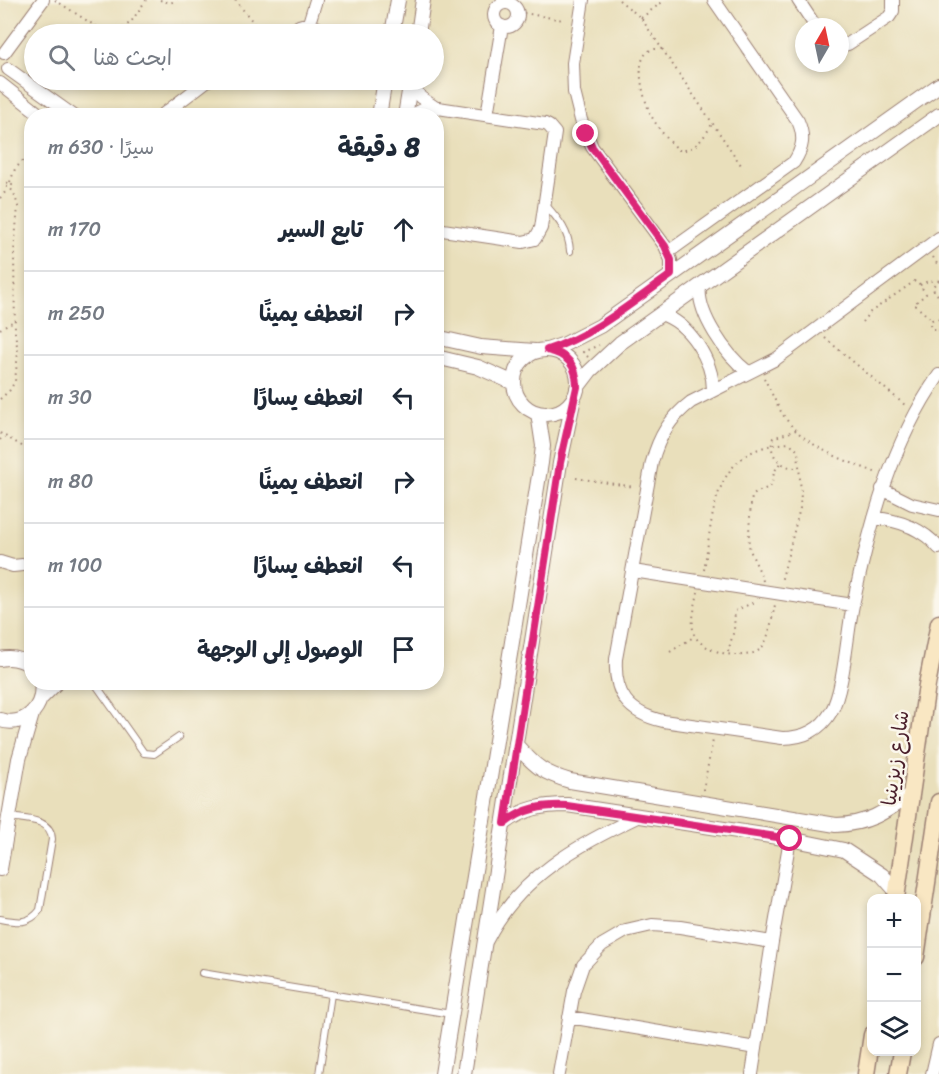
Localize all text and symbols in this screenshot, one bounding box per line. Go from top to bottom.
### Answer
north arrow [795,18,849,72]
search box [24,24,444,90]
text: ابحث هنا [93,38,172,77]
icon: search [45,41,78,74]
route end [572,120,598,146]
text: 8 دقيقة [338,124,420,170]
text: سيرًا · 630 m [48,130,154,165]
text: تابع السير [279,210,363,249]
text: 170 m [48,212,101,247]
icon: ahead [387,213,420,246]
text: انعطف يمينًا [259,294,363,333]
text: 250 m [48,296,105,331]
icon: right [387,297,420,330]
text: انعطف يسارًا [253,378,363,417]
text: 30 m [48,380,92,415]
icon: left [387,381,420,414]
text: انعطف يمينًا [259,462,363,501]
text: 80 m [48,464,93,499]
icon: right [387,465,420,498]
text: انعطف يسارًا [253,546,363,585]
text: 100 m [48,548,102,583]
icon: left [387,549,420,582]
text: الوصول إلى الوجهة [197,630,363,669]
icon: arrive [387,633,420,666]
street label: شارع زيزينيا [871,708,920,808]
route start [776,825,802,851]
map controls [867,894,921,1056]
button: + [867,894,921,948]
button: − [867,948,921,1002]
button: layers [867,1002,921,1056]

